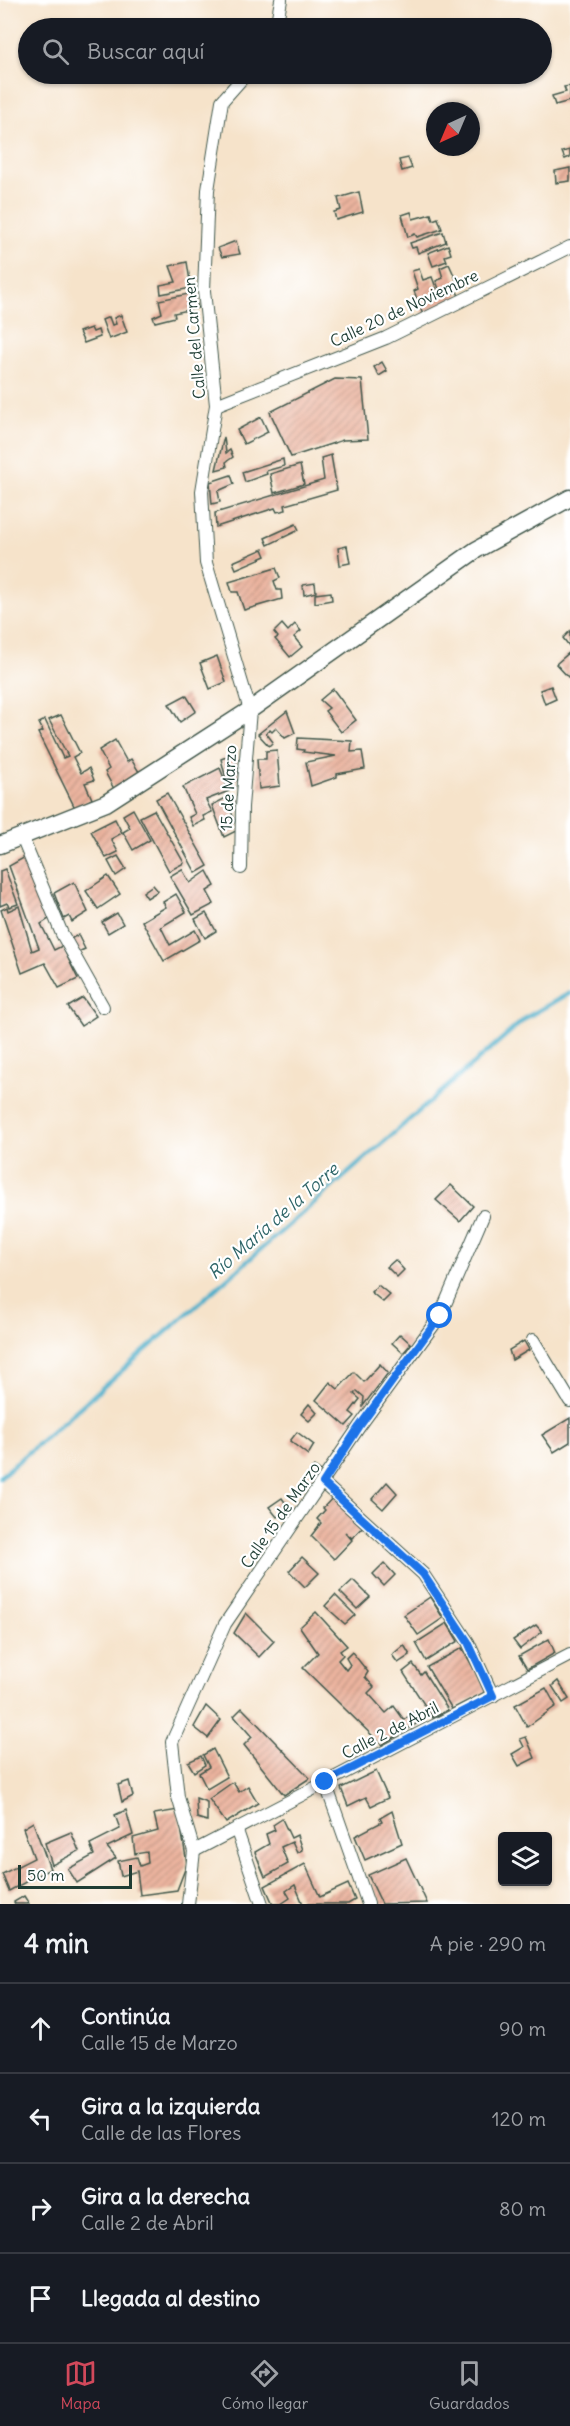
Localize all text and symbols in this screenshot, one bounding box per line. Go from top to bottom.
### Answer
search box [18,18,552,84]
icon: search [39,35,72,68]
text: Buscar aquí [87,37,204,65]
north arrow [426,102,480,156]
street label: Calle 20 de Noviembre [327,265,481,351]
street label: Calle del Carmen [179,276,209,400]
street label: 15 de Marzo [216,744,240,832]
water label: Río María de la Torre [203,1157,344,1284]
route start [426,1302,452,1328]
street label: Calle 15 de Marzo [236,1458,324,1572]
street label: Calle 2 de Abril [338,1697,442,1763]
route end [311,1768,337,1794]
map controls [498,1832,552,1886]
button: layers [498,1832,552,1886]
scale bar [18,1862,132,1890]
text: 50 m [27,1865,65,1885]
text: 4 min [24,1927,89,1960]
text: A pie · 290 m [430,1931,546,1956]
text: Continúa [81,2002,170,2030]
icon: ahead [24,2012,57,2045]
text: 90 m [499,2016,546,2041]
text: Calle 15 de Marzo [81,2030,238,2055]
text: Gira a la izquierda [81,2092,260,2120]
icon: left [24,2102,57,2135]
text: 120 m [492,2106,546,2131]
text: Calle de las Flores [81,2120,241,2145]
text: Gira a la derecha [81,2182,250,2210]
icon: right [24,2192,57,2225]
text: 80 m [499,2196,546,2221]
text: Calle 2 de Abril [81,2210,214,2235]
icon: arrive [24,2282,57,2315]
text: Llegada al destino [81,2284,260,2312]
tab: Mapa [60,2357,101,2413]
tab: Cómo llegar [222,2357,308,2413]
tab: Guardados [429,2357,510,2413]

